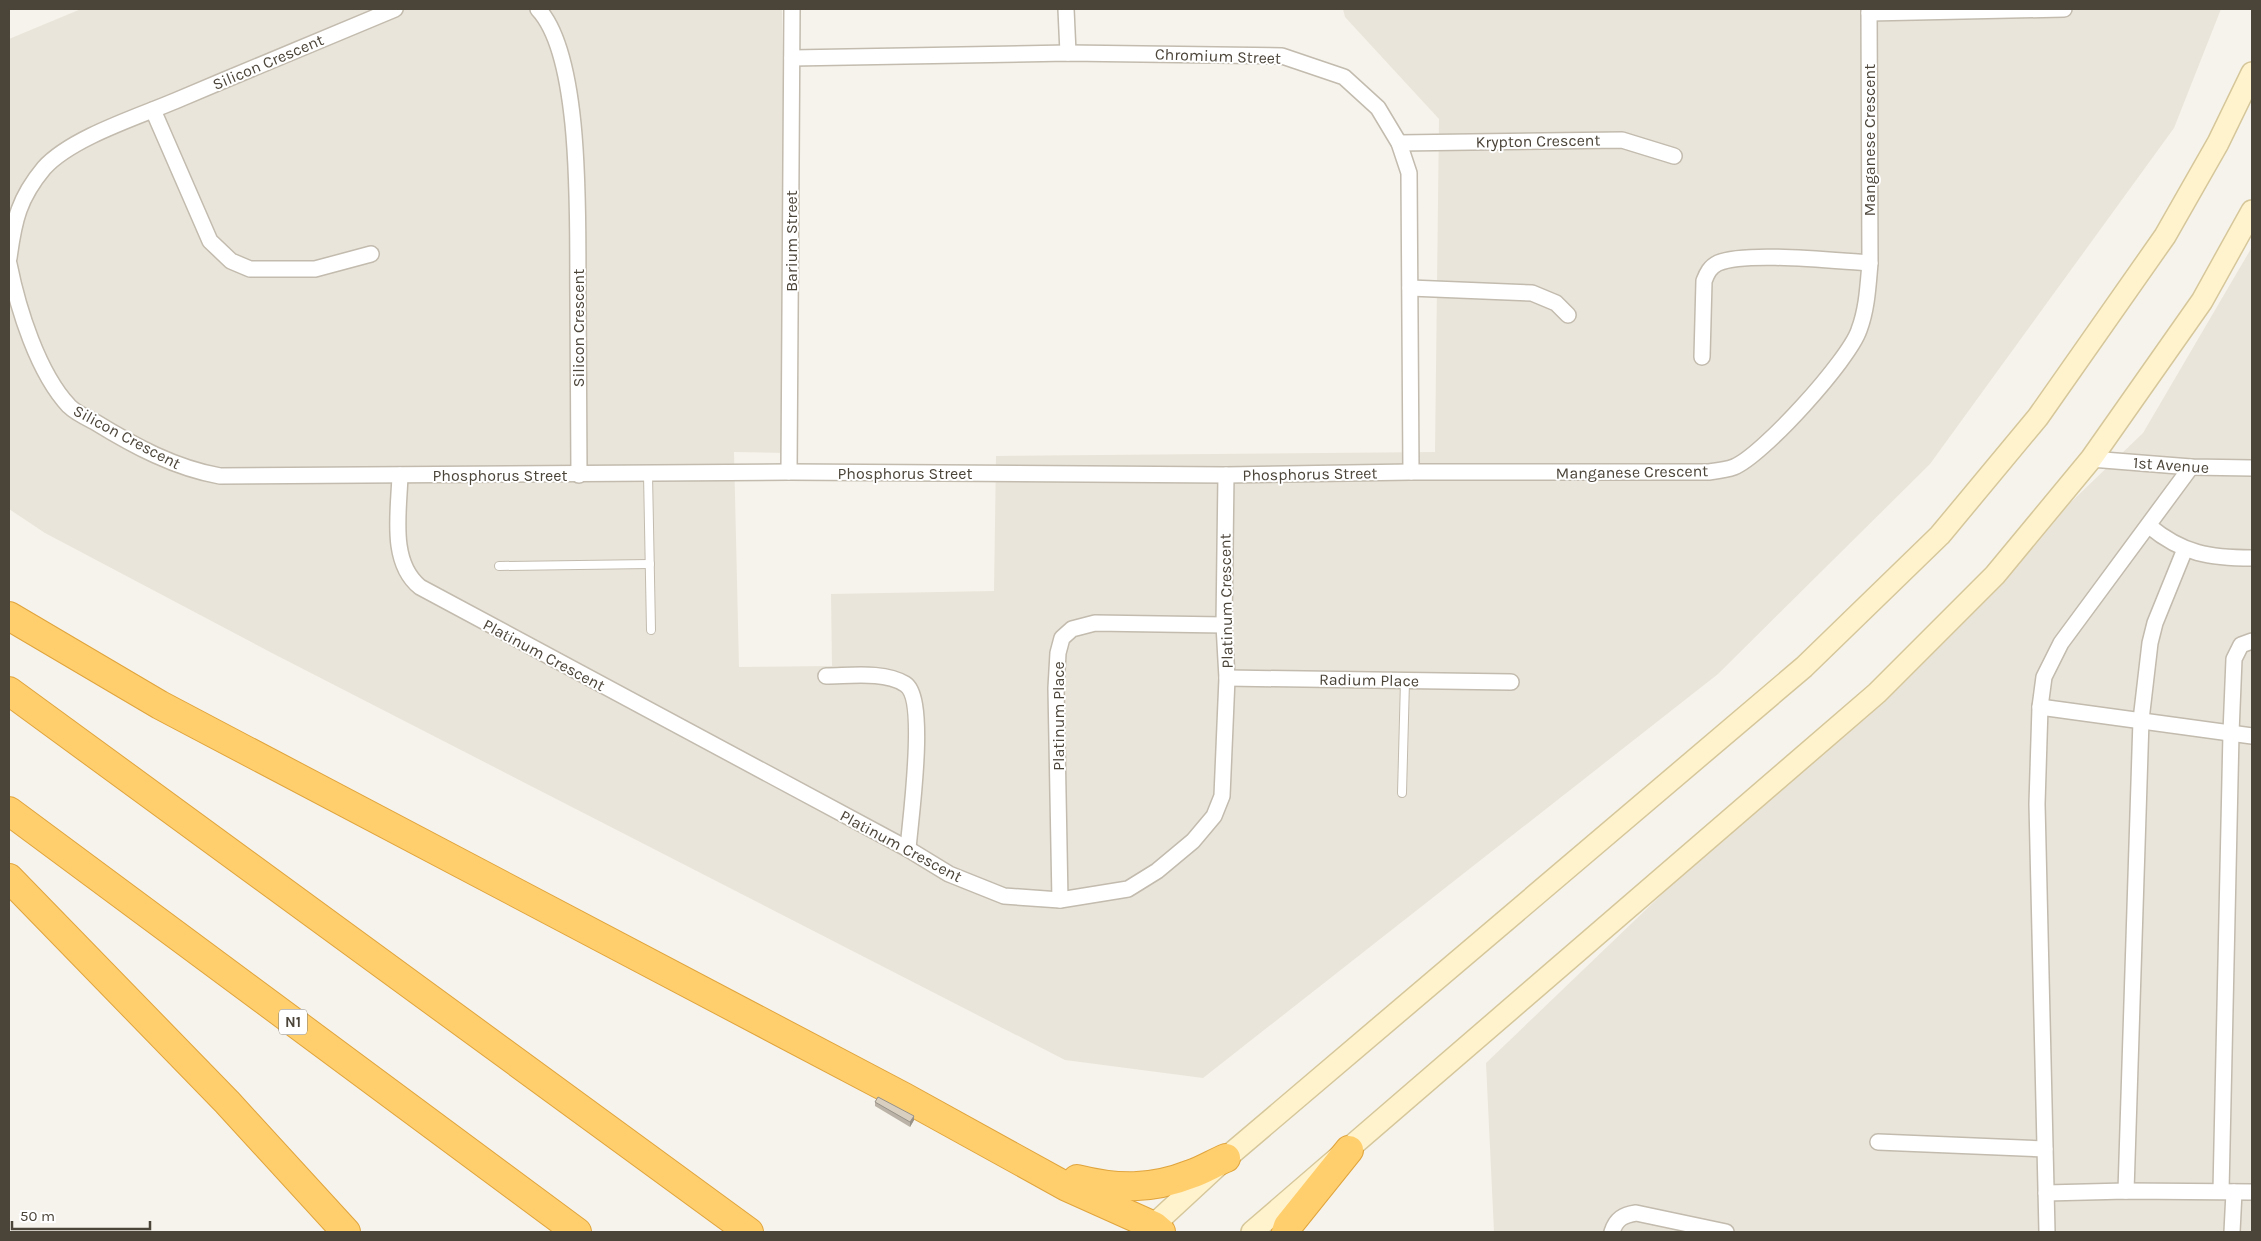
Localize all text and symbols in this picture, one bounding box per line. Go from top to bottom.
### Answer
street label: Silicon Crescent [210,30,326,94]
street label: Chromium Street [1155,44,1281,68]
street label: Manganese Crescent [1860,64,1879,216]
street label: Krypton Crescent [1475,130,1601,152]
street label: Barium Street [782,190,801,292]
street label: Silicon Crescent [569,269,588,387]
street label: Silicon Crescent [70,401,184,473]
street label: 1st Avenue [2132,453,2210,477]
street label: Manganese Crescent [1556,461,1708,483]
street label: Phosphorus Street [1242,463,1378,485]
street label: Phosphorus Street [837,464,973,483]
street label: Phosphorus Street [432,466,568,485]
street label: Platinum Crescent [1215,533,1237,669]
street label: Platinum Crescent [480,615,608,695]
street label: Platinum Place [1049,661,1068,771]
street label: Radium Place [1319,670,1419,690]
street label: Platinum Crescent [837,806,965,886]
road number: N1 [279,1010,307,1034]
scale bar [12,1198,150,1230]
text: 50 m [20,1207,55,1225]

